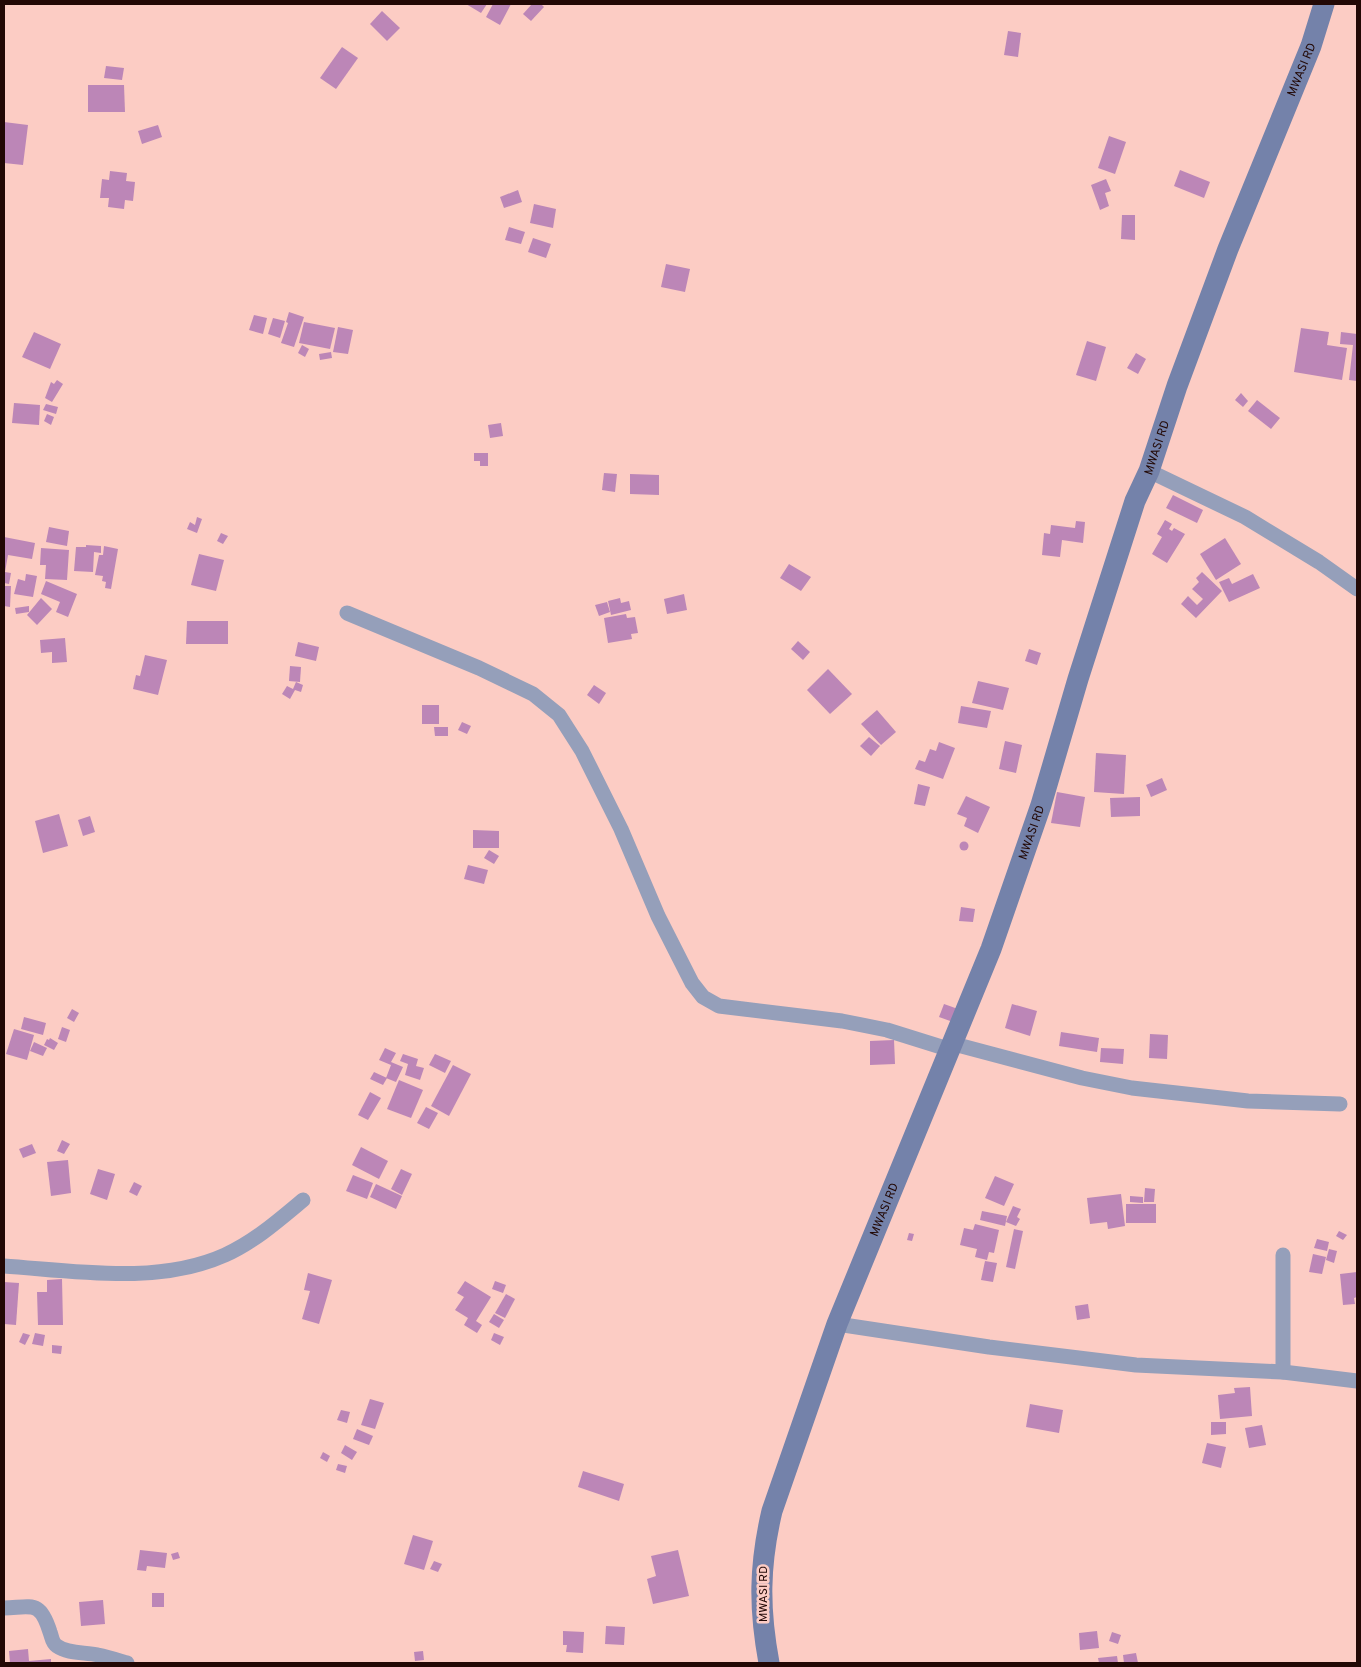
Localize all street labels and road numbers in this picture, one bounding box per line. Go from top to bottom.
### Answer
street label: MWASI RD [1284,41,1320,99]
street label: MWASI RD [1141,419,1174,477]
street label: MWASI RD [1016,803,1049,862]
street label: MWASI RD [867,1181,903,1239]
street label: MWASI RD [756,1566,772,1622]

